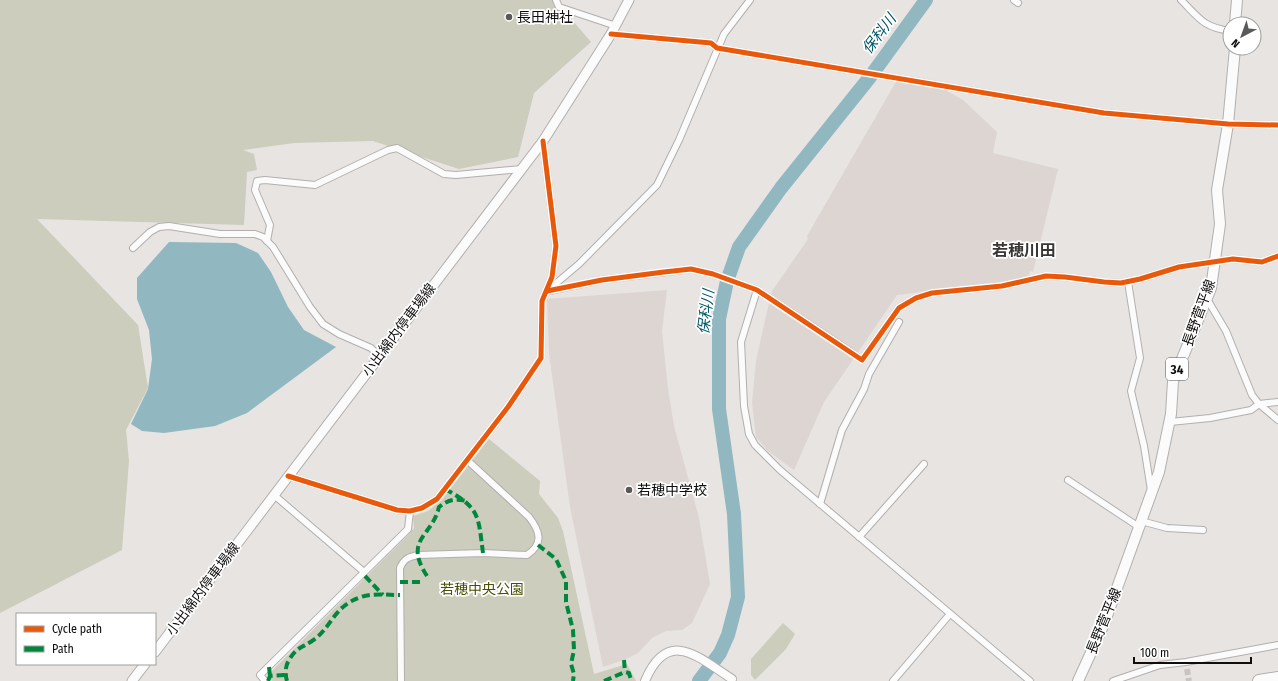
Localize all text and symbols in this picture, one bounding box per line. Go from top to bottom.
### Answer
place label: 長田神社 [517,9,573,26]
water label: 保科川 [858,9,901,57]
marker: 長田神社 [504,12,514,22]
north arrow [1222,16,1262,56]
text: N [1229,36,1243,50]
district label: 若穂川田 [992,241,1056,260]
street label: 長野菅平線 [1179,277,1219,349]
street label: 小出綿内停車場線 [359,280,439,380]
water label: 保科川 [694,287,718,335]
road number: 34 [1166,358,1188,380]
place label: 若穂中学校 [637,482,707,499]
marker: 若穂中学校 [624,485,634,495]
street label: 小出綿内停車場線 [163,539,243,639]
park label: 若穂中央公園 [440,581,524,598]
street label: 長野菅平線 [1083,585,1125,657]
legend [16,613,156,665]
text: Cycle path [52,622,102,636]
scale bar [1134,639,1251,665]
text: Path [52,642,74,656]
text: 100 m [1140,646,1169,660]

